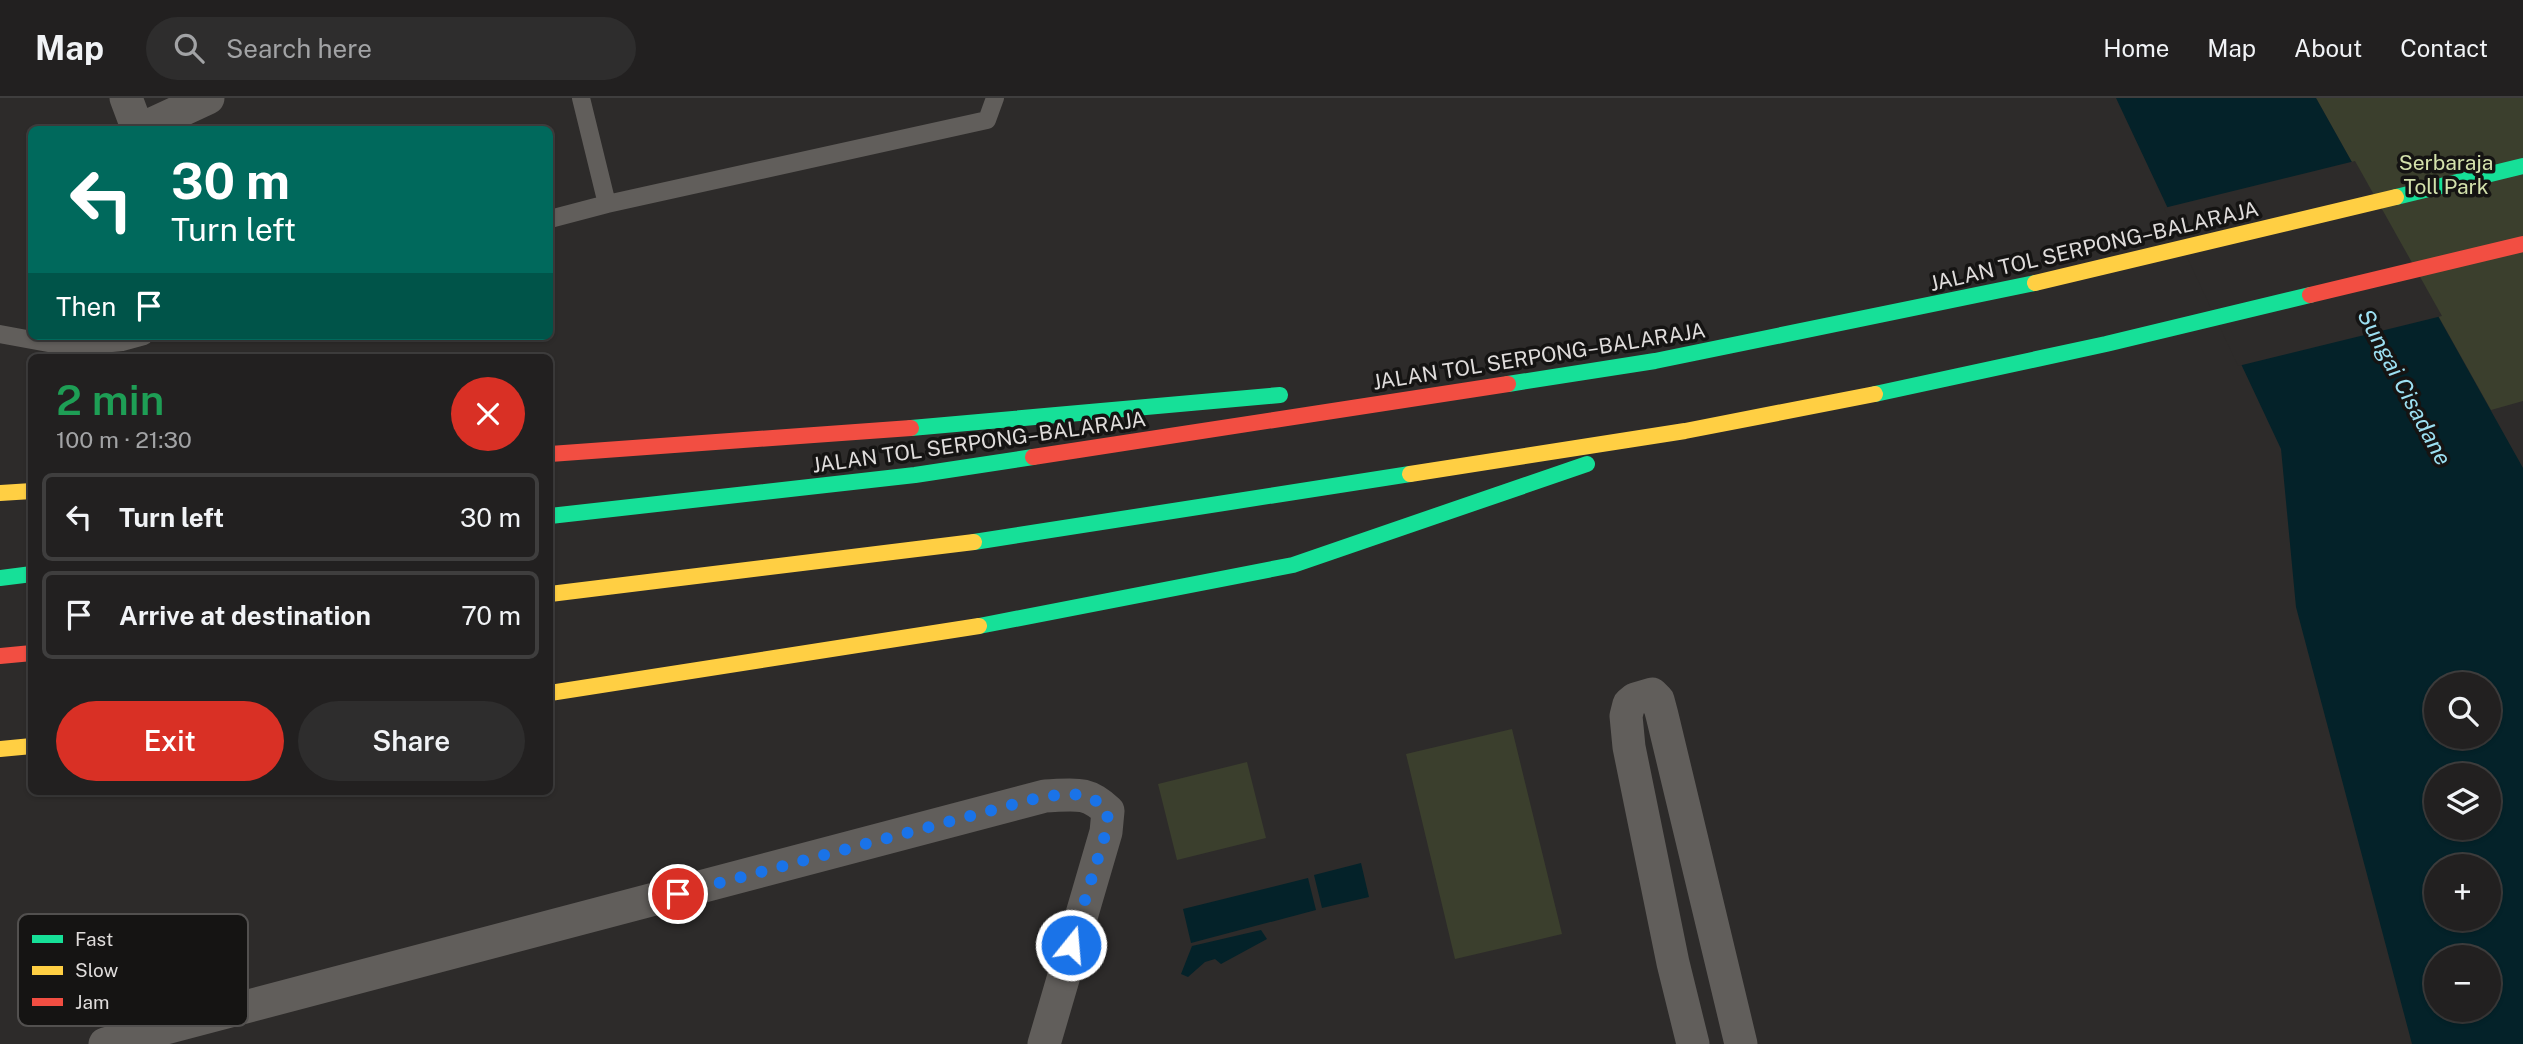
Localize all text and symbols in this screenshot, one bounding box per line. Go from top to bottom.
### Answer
search box [146,17,636,80]
text: Map [35,29,104,67]
icon: search [170,29,208,67]
text: Search here [226,33,372,64]
text: Home [2103,34,2169,62]
text: Map [2207,34,2256,62]
text: About [2294,34,2362,62]
text: Contact [2400,34,2488,62]
park label: Serbaraja Toll Park [2399,150,2493,199]
text: 30 m [171,152,290,210]
icon: left [56,154,147,245]
street label: JALAN TOL SERPONG–BALARAJA [1927,196,2261,296]
text: Turn left [171,211,296,248]
icon: arrive [130,287,168,325]
text: Then [56,291,116,322]
water label: Sungai Cisadane [2352,304,2458,470]
street label: JALAN TOL SERPONG–BALARAJA [1371,317,1707,395]
text: 2 min [56,375,164,424]
button: close [451,377,525,451]
street label: JALAN TOL SERPONG–BALARAJA [811,406,1148,478]
text: 100 m · 21:30 [56,426,192,453]
icon: left [60,498,98,536]
text: Turn left [119,502,224,533]
text: 30 m [460,502,521,533]
icon: arrive [60,596,98,634]
text: Arrive at destination [119,600,371,631]
text: 70 m [461,600,521,631]
map controls [2424,672,2501,1022]
button: search [2424,672,2501,749]
button: Exit [56,701,284,781]
button: Share [298,701,525,781]
button: layers [2424,763,2501,840]
button: + [2424,854,2501,931]
pin [648,864,708,924]
icon: arrive [659,875,697,913]
position arrow [1034,908,1108,982]
legend [18,914,248,1026]
text: Fast [75,928,113,950]
button: − [2424,945,2501,1022]
text: Slow [75,959,119,981]
text: Jam [75,991,109,1013]

